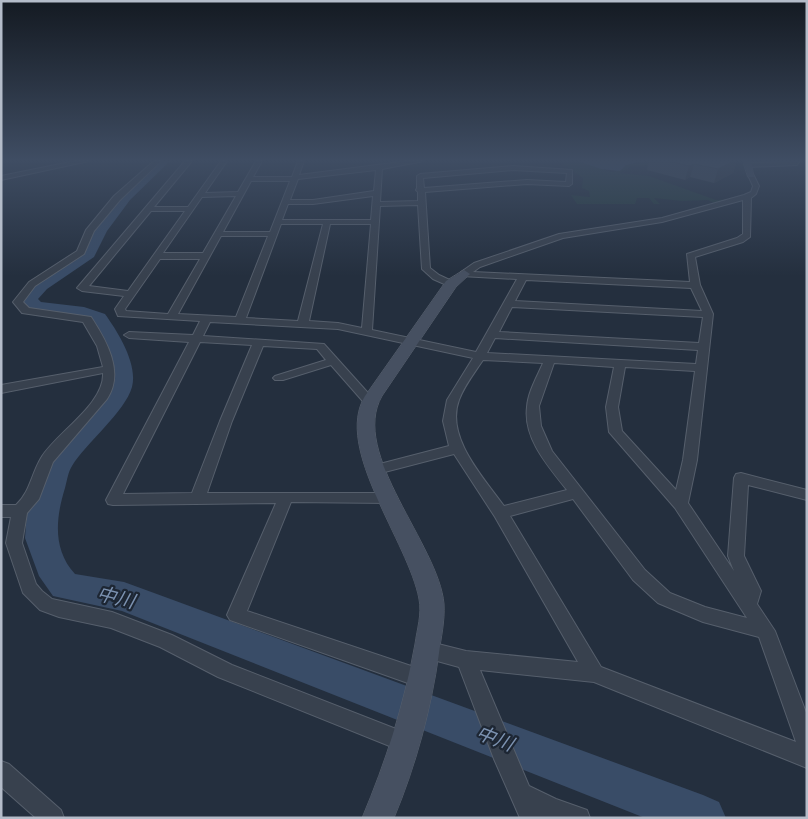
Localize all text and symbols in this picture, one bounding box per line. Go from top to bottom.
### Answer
water label: 中川 [95,581,139,614]
water label: 中川 [473,720,519,757]

